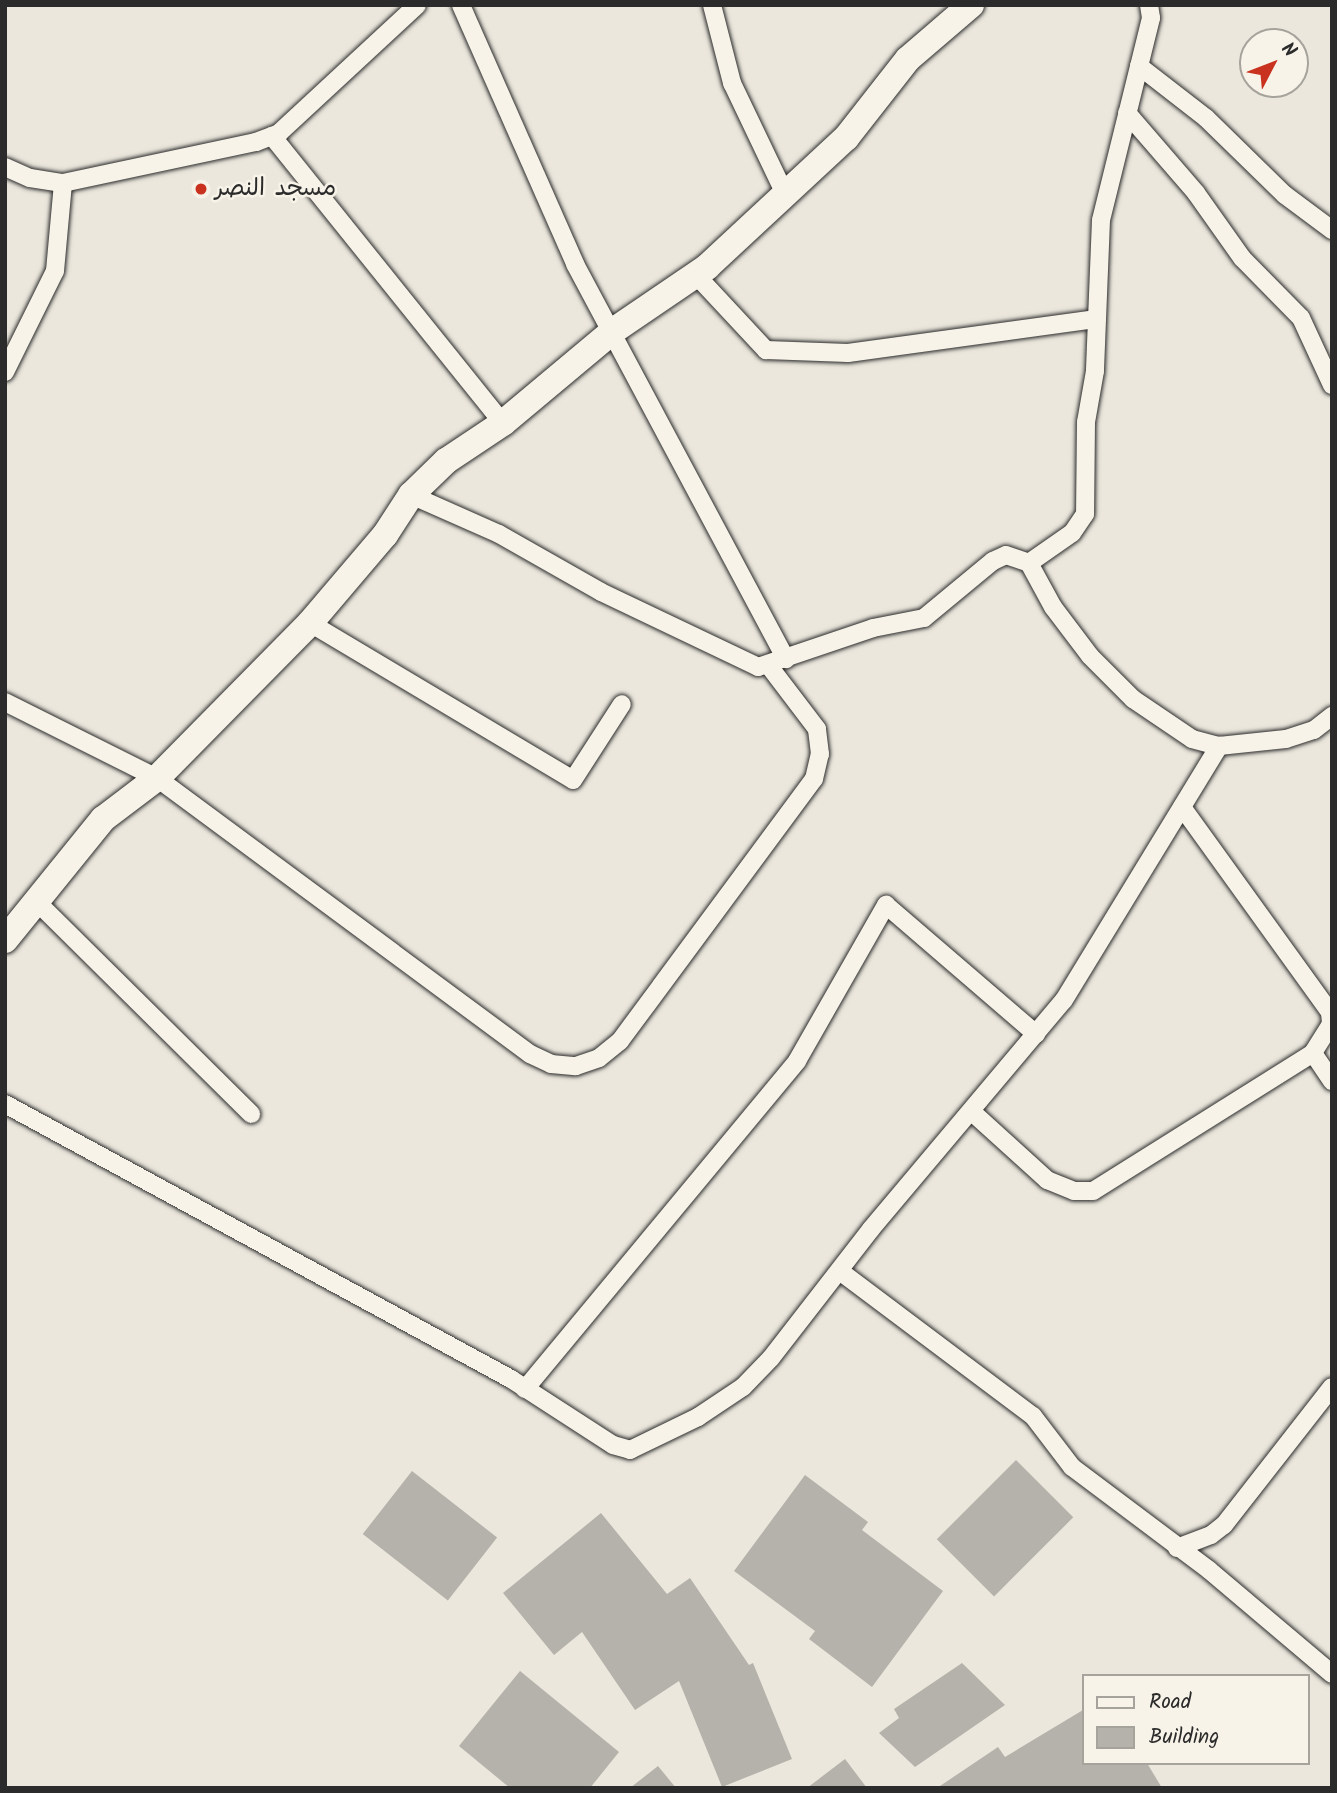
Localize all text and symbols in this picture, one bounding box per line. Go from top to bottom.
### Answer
north arrow [1239,28,1309,98]
text: N [1273,36,1303,65]
place label: مسجد النصر [215,175,336,203]
marker: مسجد النصر [193,181,209,197]
legend [1082,1674,1309,1765]
text: Road [1149,1686,1191,1719]
text: Building [1149,1721,1219,1754]

